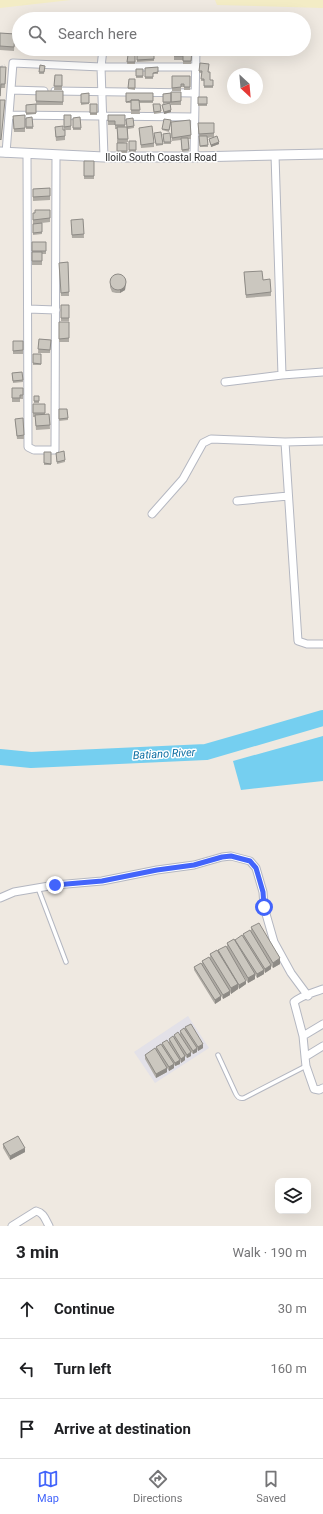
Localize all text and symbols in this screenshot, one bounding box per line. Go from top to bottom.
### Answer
search box [12,12,311,56]
icon: search [26,23,48,45]
text: Search here [58,25,137,43]
north arrow [227,68,263,104]
street label: Iloilo South Coastal Road [105,152,217,163]
water label: Batiano River [132,746,196,762]
route end [46,876,64,894]
route start [255,898,273,916]
map controls [275,1178,311,1214]
button: layers [275,1178,311,1214]
text: 3 min [16,1242,59,1262]
text: Walk · 190 m [232,1245,307,1260]
icon: ahead [16,1298,38,1320]
text: Continue [54,1300,115,1318]
text: 30 m [278,1301,307,1316]
icon: left [16,1358,38,1380]
text: Turn left [54,1360,111,1378]
text: 160 m [270,1361,307,1376]
icon: arrive [16,1418,38,1440]
text: Arrive at destination [54,1420,191,1438]
tab: Map [37,1468,59,1505]
tab: Directions [133,1468,182,1505]
tab: Saved [256,1468,286,1505]

